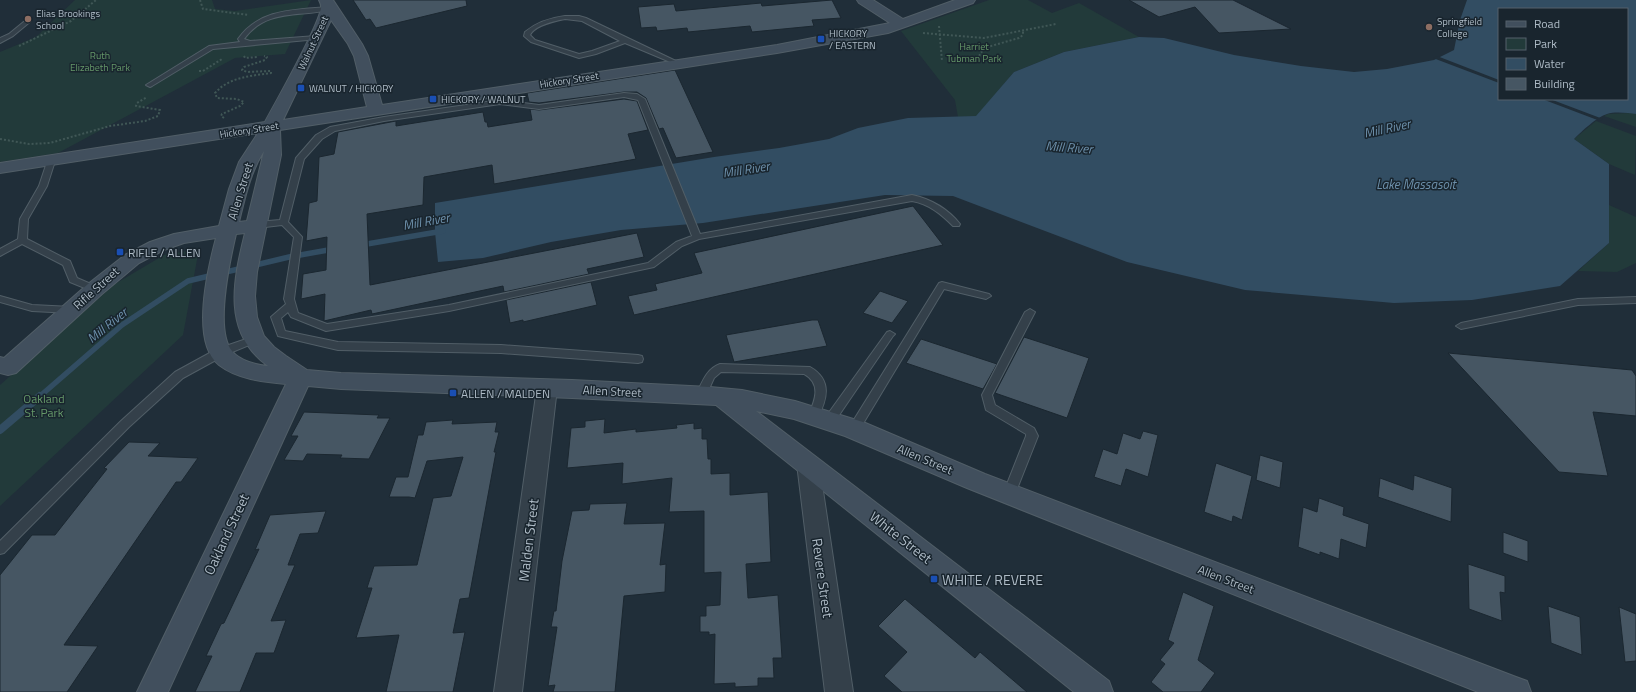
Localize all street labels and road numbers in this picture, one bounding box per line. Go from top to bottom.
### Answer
street label: Walnut Street [294,13,332,73]
street label: Hickory Street [538,68,600,92]
street label: Hickory Street [218,118,280,142]
street label: Allen Street [222,159,258,222]
street label: Rifle Street [69,262,124,314]
street label: Allen Street [582,380,643,402]
street label: Allen Street [894,439,956,480]
street label: Oakland Street [198,490,254,578]
street label: Malden Street [513,497,543,583]
street label: White Street [865,506,937,568]
street label: Revere Street [807,537,839,619]
street label: Allen Street [1195,560,1258,599]

